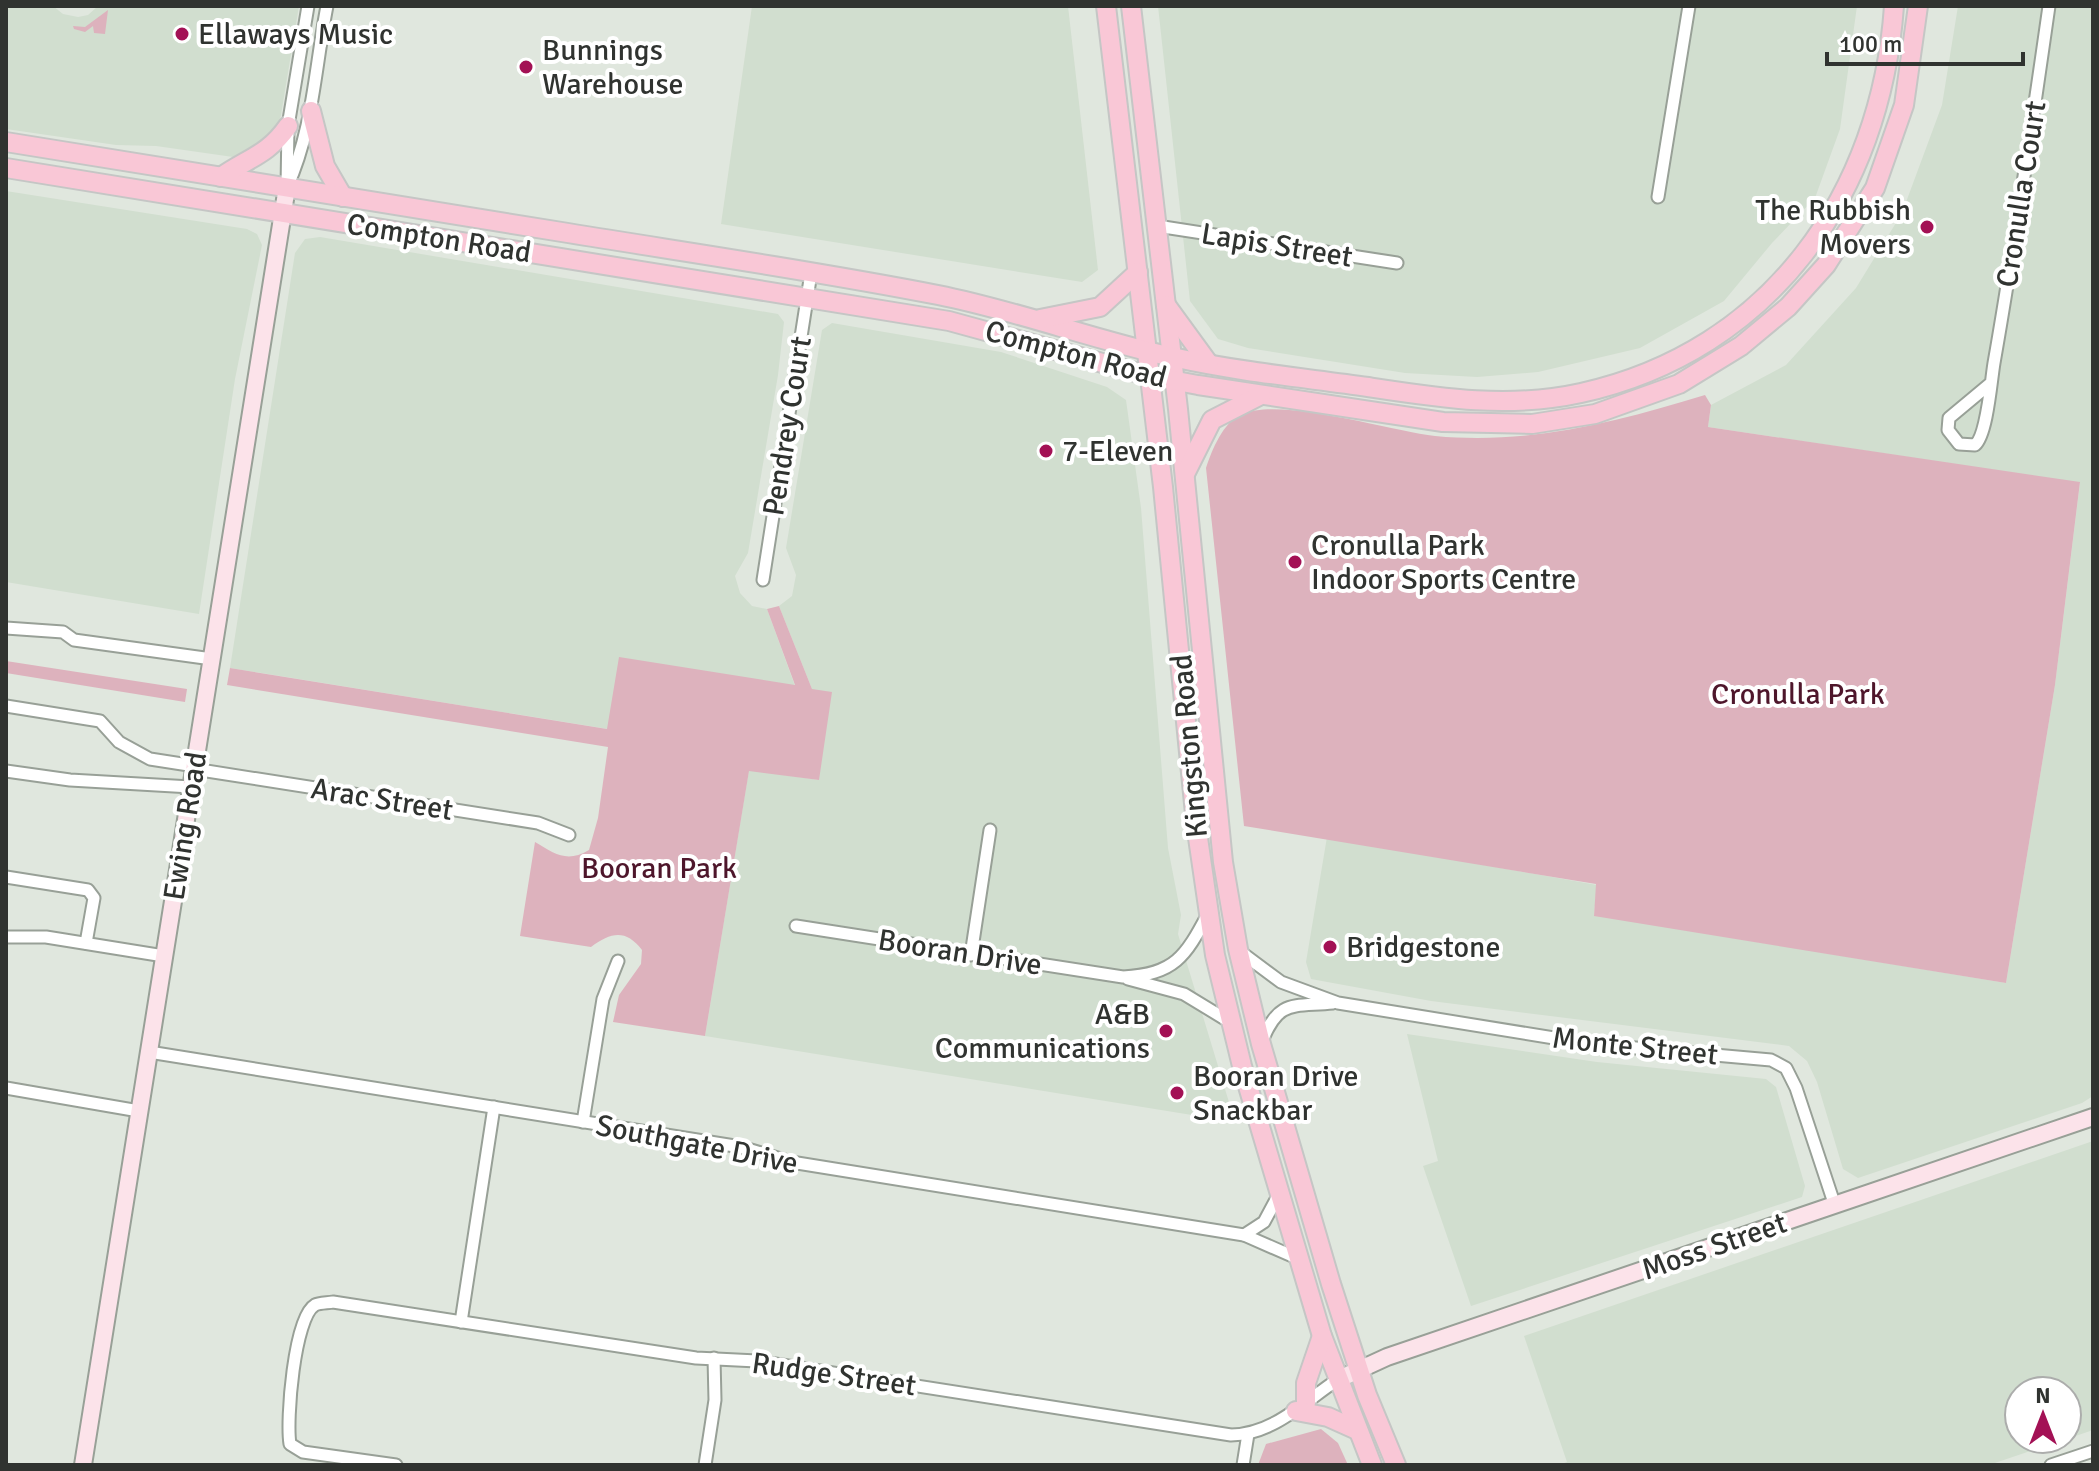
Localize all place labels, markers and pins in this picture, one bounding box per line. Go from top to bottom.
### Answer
place label: Ellaways Music [198,16,393,53]
marker: Ellaways Music [173,25,191,43]
place label: Bunnings Warehouse [542,32,684,103]
marker: Bunnings Warehouse [517,58,535,76]
place label: The Rubbish Movers [1755,192,1911,263]
marker: The Rubbish Movers [1918,218,1936,236]
place label: 7-Eleven [1062,433,1173,470]
marker: 7-Eleven [1037,442,1055,460]
place label: Cronulla Park Indoor Sports Centre [1311,527,1576,598]
marker: Cronulla Park Indoor Sports Centre [1286,553,1304,571]
place label: Bridgestone [1346,929,1500,966]
marker: Bridgestone [1321,938,1339,956]
place label: A&B Communications [935,996,1150,1067]
marker: A&B Communications [1157,1022,1175,1040]
place label: Booran Drive Snackbar [1193,1058,1358,1129]
marker: Booran Drive Snackbar [1168,1084,1186,1102]

